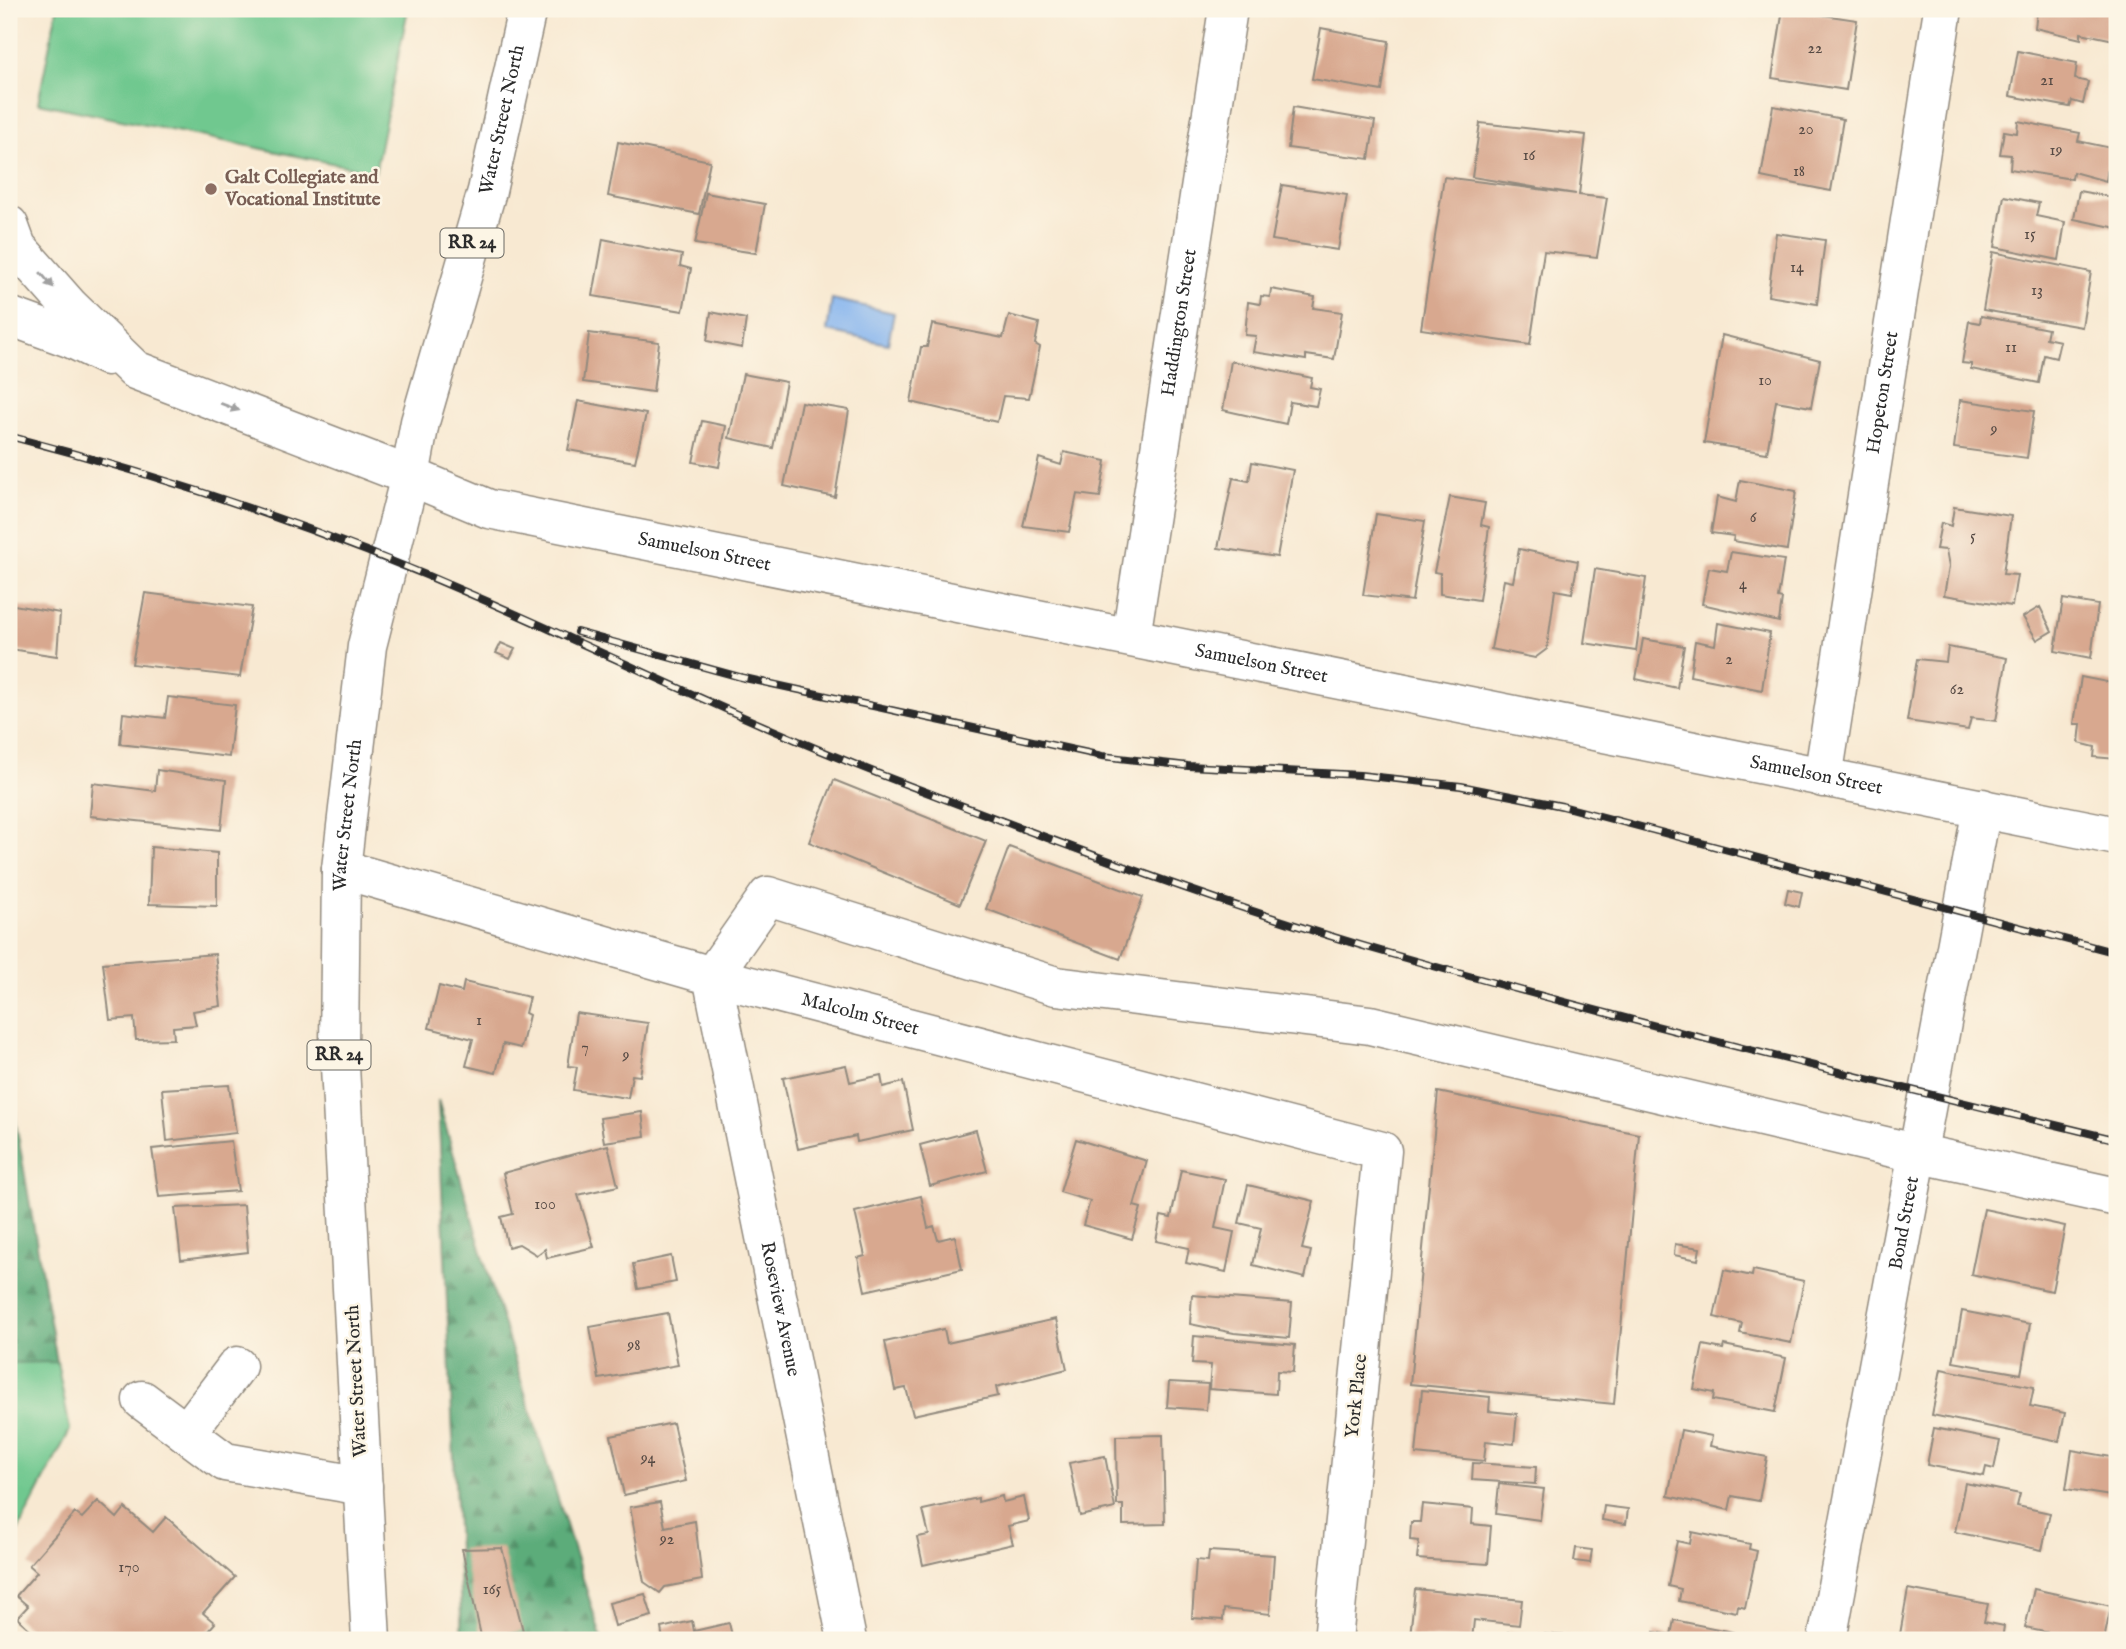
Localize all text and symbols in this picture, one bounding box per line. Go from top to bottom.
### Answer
house number: 22 [1807,39,1823,59]
street label: Water Street North [475,43,531,197]
house number: 21 [2040,71,2054,91]
house number: 20 [1798,120,1814,140]
house number: 19 [2050,141,2062,161]
house number: 16 [1523,146,1536,166]
house number: 18 [1793,162,1805,182]
place label: Galt Collegiate and Vocational Institute [224,166,381,212]
marker: Galt Collegiate and Vocational Institute [203,181,219,197]
house number: 15 [2024,225,2036,245]
road number: RR 24 [440,229,504,258]
street label: Haddington Street [1156,247,1203,398]
house number: 14 [1790,258,1804,278]
one-way arrow [39,272,54,289]
house number: 13 [2031,281,2043,301]
street label: Hopeton Street [1862,329,1905,456]
house number: 11 [2005,338,2017,358]
house number: 10 [1758,371,1772,391]
one-way arrow [219,401,240,412]
house number: 9 [1990,420,1998,440]
house number: 6 [1750,508,1757,528]
street label: Samuelson Street [636,527,773,577]
house number: 5 [1970,527,1976,547]
house number: 4 [1739,575,1747,595]
street label: Samuelson Street [1193,639,1330,689]
house number: 2 [1725,650,1733,670]
house number: 62 [1950,680,1964,700]
street label: Water Street North [329,738,368,891]
street label: Samuelson Street [1748,751,1885,801]
street label: Malcolm Street [798,988,922,1042]
house number: 1 [476,1011,482,1031]
house number: 7 [581,1038,589,1058]
road number: RR 24 [308,1040,370,1070]
house number: 9 [622,1046,630,1066]
street label: Bond Street [1884,1174,1925,1272]
house number: 100 [534,1195,556,1215]
street label: Roseview Avenue [754,1240,805,1379]
street label: Water Street North [341,1304,373,1458]
house number: 98 [626,1336,641,1356]
street label: York Place [1341,1352,1373,1439]
house number: 94 [640,1449,656,1469]
house number: 92 [659,1530,674,1550]
house number: 170 [118,1558,140,1578]
house number: 165 [483,1580,501,1600]

